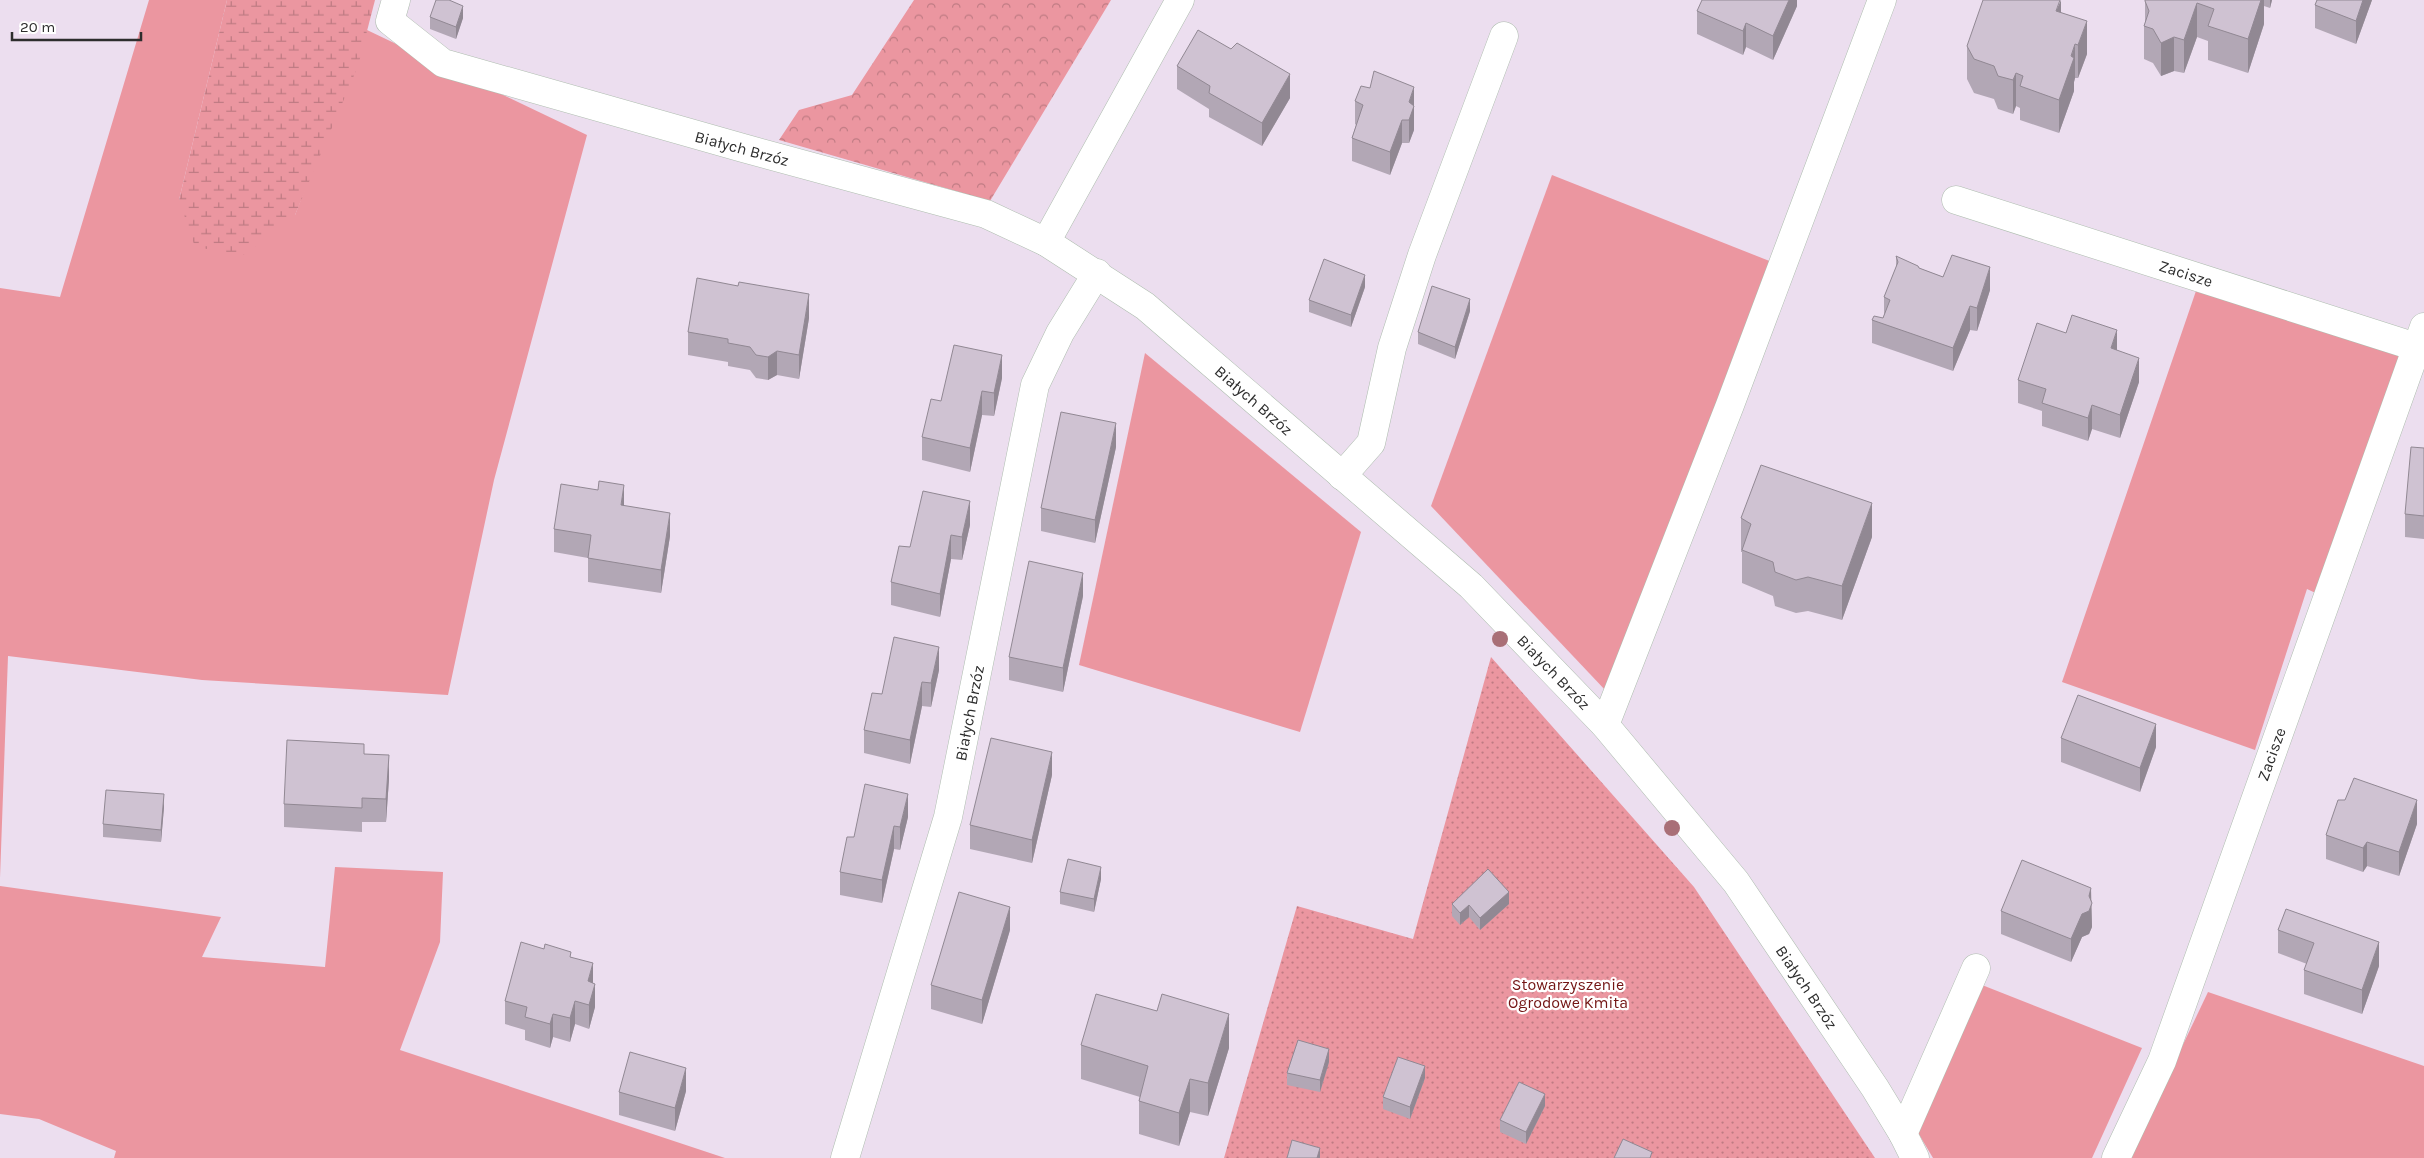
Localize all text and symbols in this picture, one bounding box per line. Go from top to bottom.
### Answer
scale bar [12,10,141,42]
text: 20 m [20,18,55,36]
street label: Białych Brzóz [693,127,791,170]
street label: Zacisze [2157,256,2215,291]
street label: Białych Brzóz [1211,361,1296,439]
street label: Białych Brzóz [1513,631,1594,714]
street label: Białych Brzóz [951,664,988,762]
street label: Zacisze [2253,725,2290,784]
street label: Białych Brzóz [1772,942,1842,1033]
park label: Stowarzyszenie Ogrodowe Kmita [1508,975,1628,1012]

